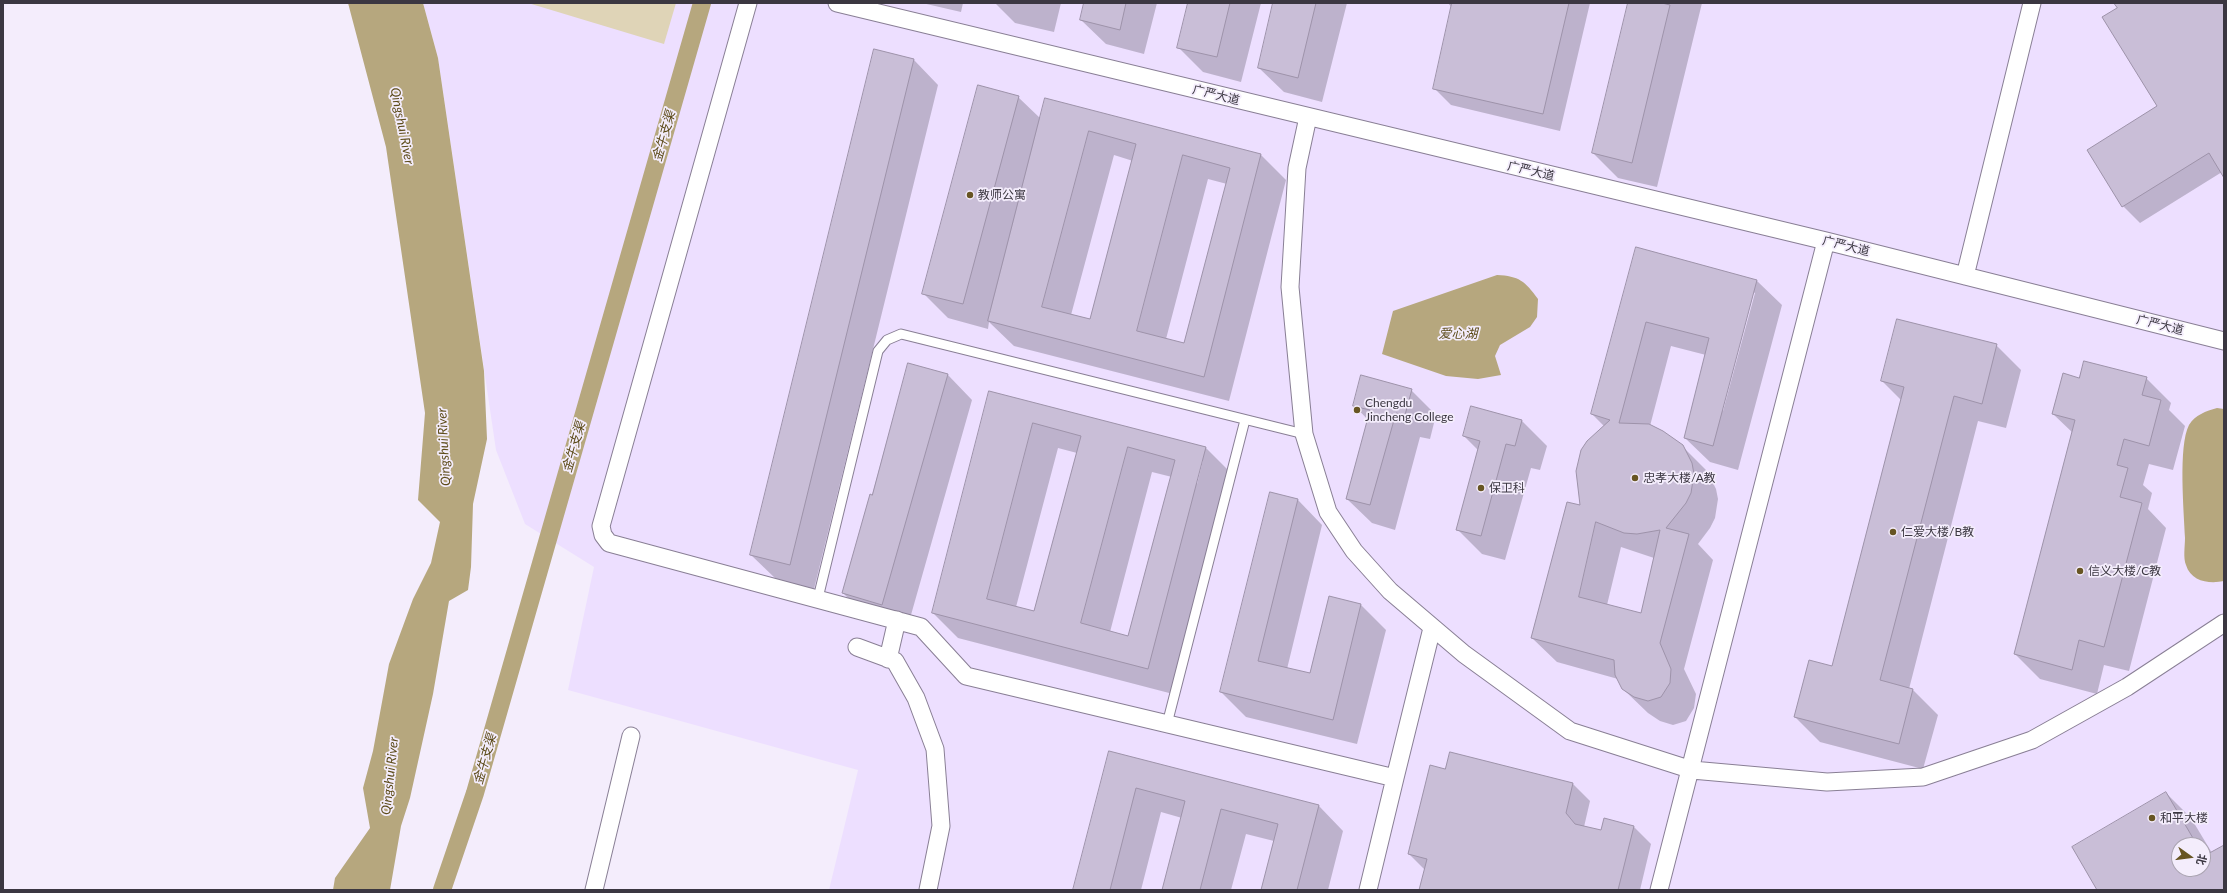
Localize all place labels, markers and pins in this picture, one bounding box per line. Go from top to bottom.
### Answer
place label: 教师公寓 [978,188,1026,202]
marker: 教师公寓 [965,190,975,200]
place label: Chengdu Jincheng College [1365,396,1453,424]
marker: Chengdu Jincheng College [1352,405,1362,415]
place label: 忠孝大楼/A教 [1643,471,1716,485]
marker: 忠孝大楼/A教 [1630,473,1640,483]
place label: 保卫科 [1489,481,1525,495]
marker: 保卫科 [1476,483,1486,493]
place label: 仁爱大楼/B教 [1901,525,1974,539]
marker: 仁爱大楼/B教 [1888,527,1898,537]
place label: 信义大楼/C教 [2088,564,2161,578]
marker: 信义大楼/C教 [2075,566,2085,576]
place label: 和平大楼 [2160,811,2208,825]
marker: 和平大楼 [2147,813,2157,823]

